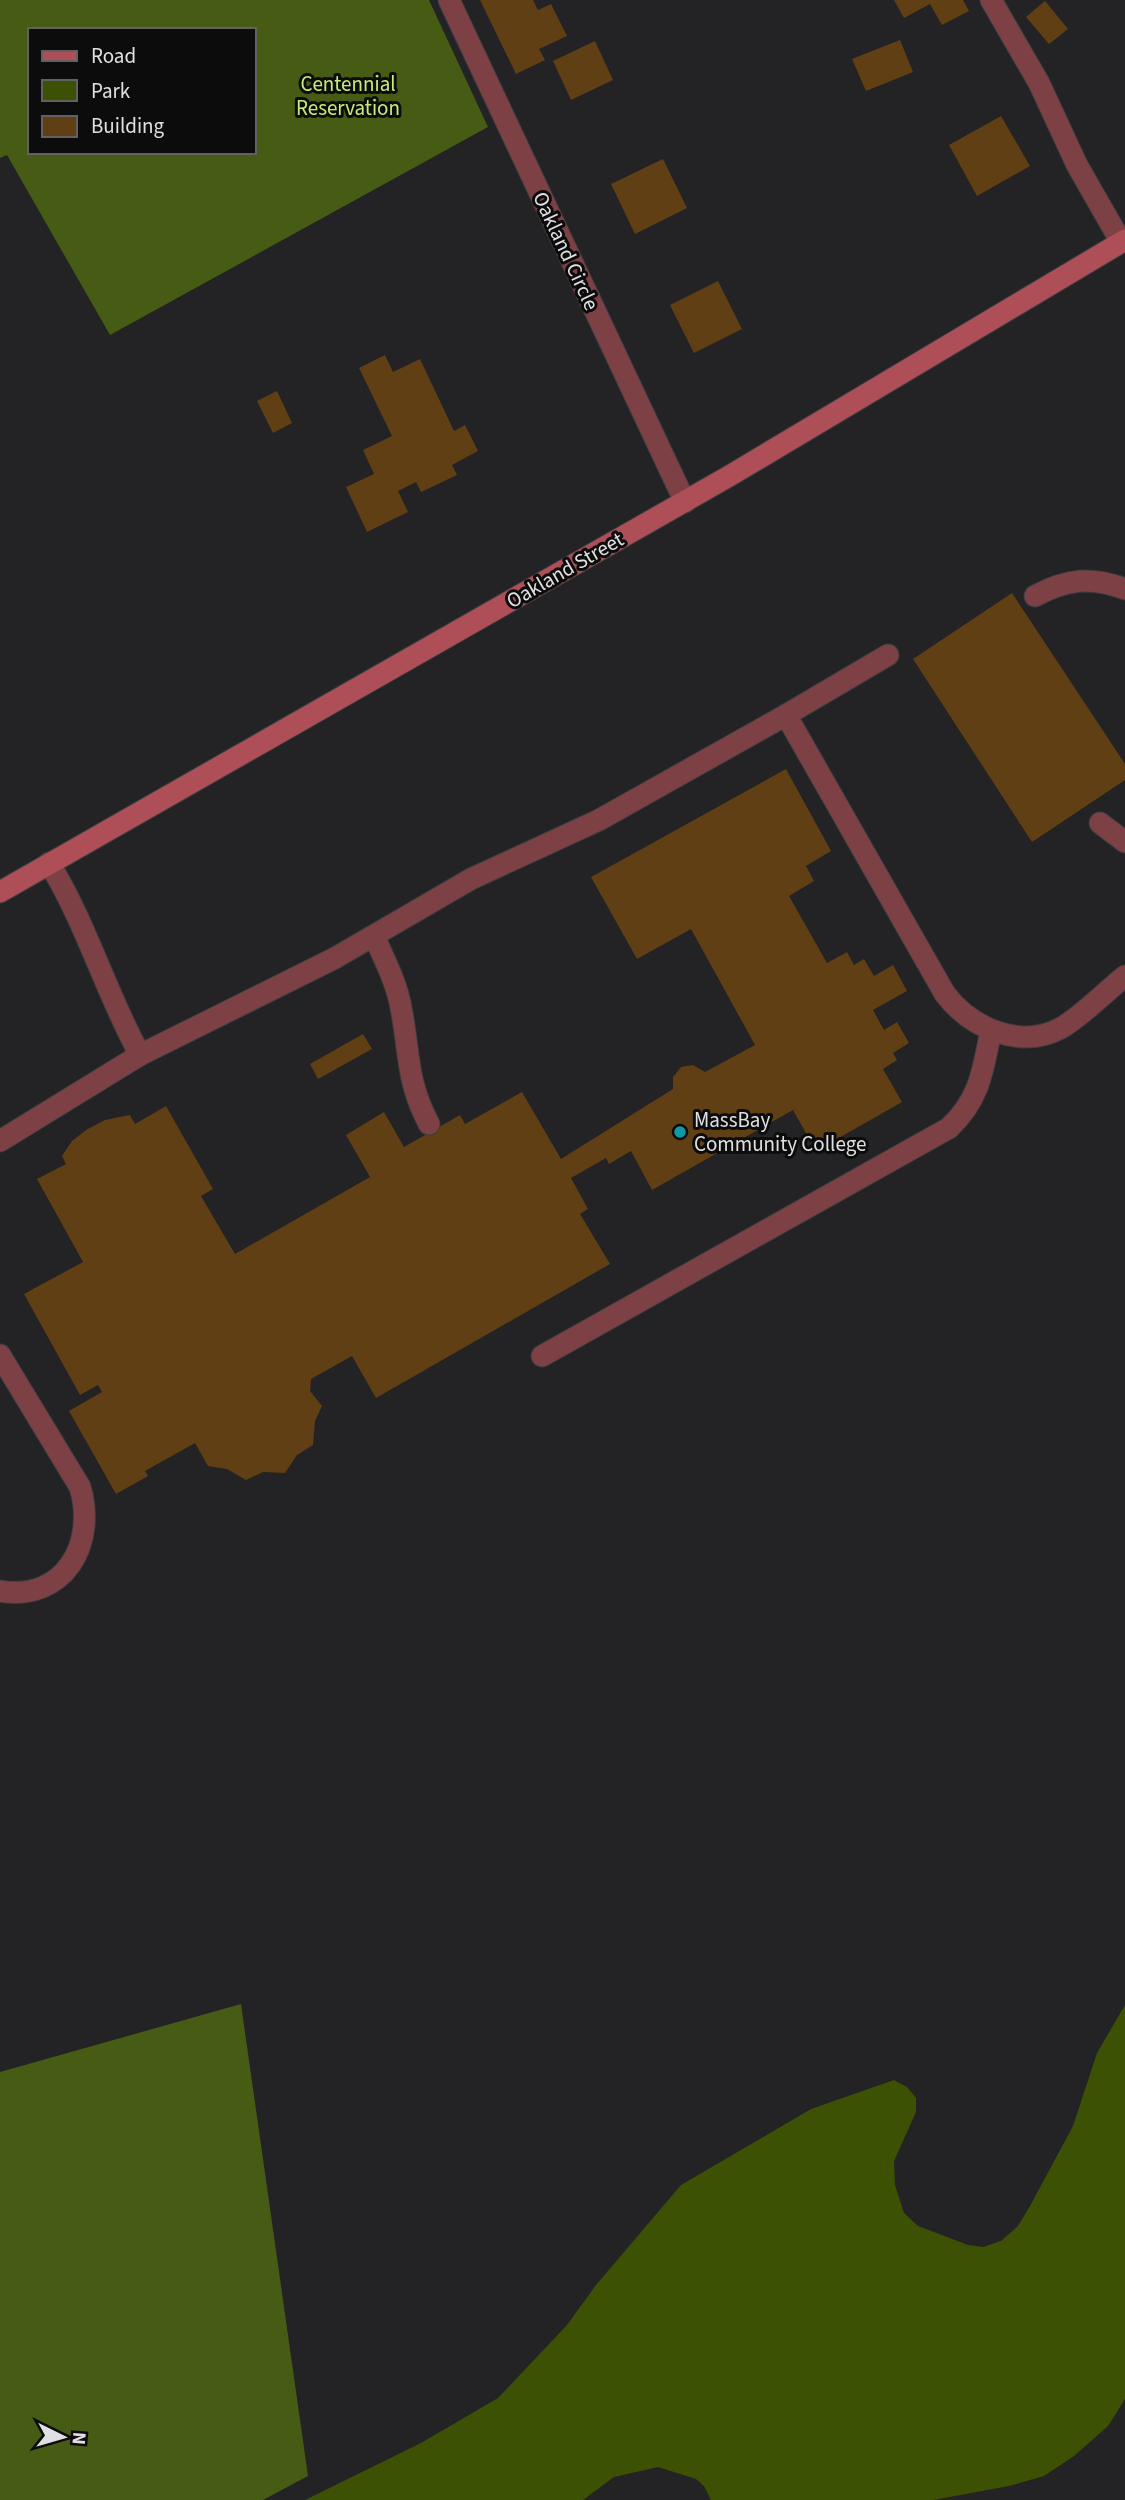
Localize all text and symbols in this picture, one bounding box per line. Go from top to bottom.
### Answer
legend [28,28,256,154]
text: Road [91,41,136,71]
park label: Centennial Reservation [296,69,400,123]
text: Park [91,76,131,106]
text: Building [91,111,165,141]
street label: Oakland Circle [525,187,607,315]
street label: Oakland Street [501,524,629,616]
place label: MassBay Community College [694,1105,866,1159]
marker: MassBay Community College [672,1124,688,1140]
north arrow [28,2402,98,2472]
text: N [64,2431,92,2446]

